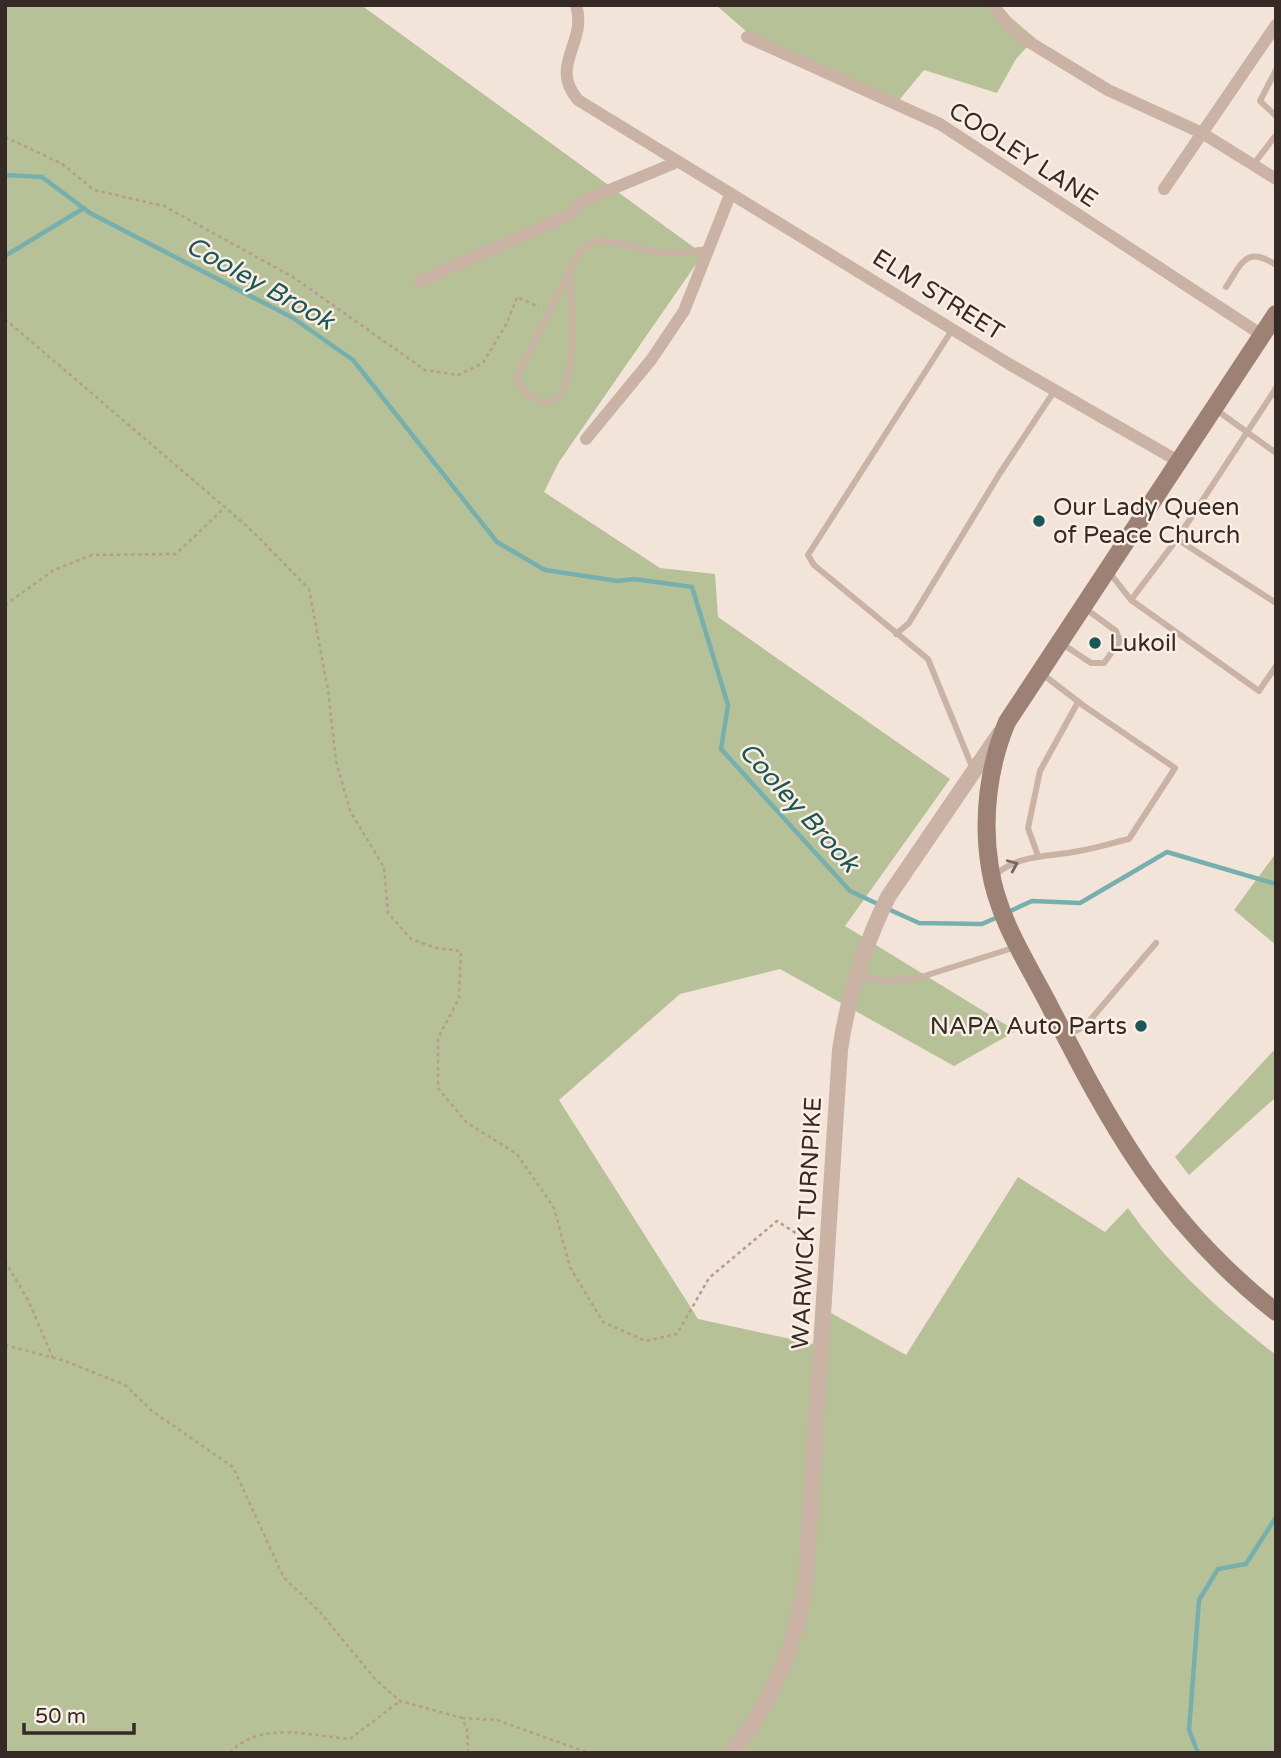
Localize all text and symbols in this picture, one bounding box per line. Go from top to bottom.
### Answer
street label: COOLEY LANE [943,96,1103,214]
water label: Cooley Brook [181,230,341,337]
street label: ELM STREET [867,243,1009,347]
place label: Our Lady Queen of Peace Church [1053,493,1240,550]
marker: Our Lady Queen of Peace Church [1031,513,1047,529]
place label: Lukoil [1109,629,1177,658]
marker: Lukoil [1087,635,1103,651]
water label: Cooley Brook [733,736,867,880]
one-way arrow [1006,859,1018,873]
place label: NAPA Auto Parts [930,1012,1127,1041]
marker: NAPA Auto Parts [1133,1018,1149,1034]
street label: WARWICK TURNPIKE [786,1096,828,1350]
scale bar [24,1692,135,1736]
text: 50 m [35,1704,86,1729]

